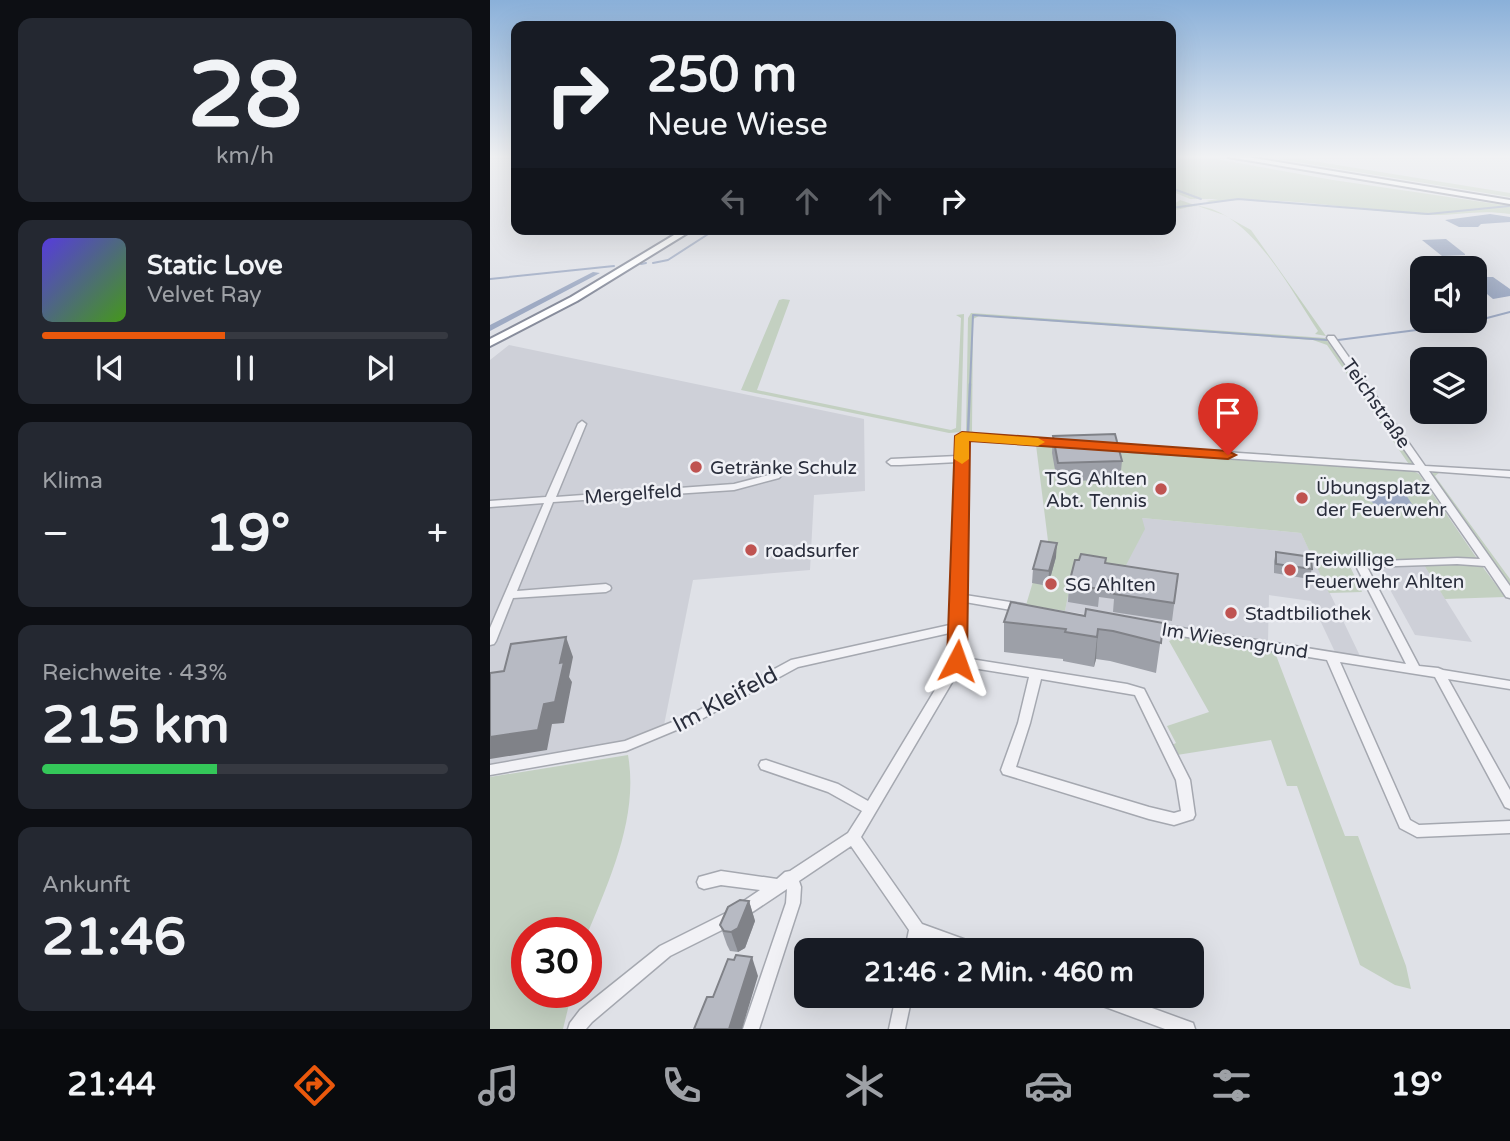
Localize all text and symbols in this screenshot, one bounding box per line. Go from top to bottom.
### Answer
text: 28 [188,41,302,151]
text: 250 m [647,46,797,105]
icon: right [532,49,623,140]
text: Neue Wiese [647,106,828,144]
text: km/h [216,142,274,170]
icon: left [715,182,753,220]
icon: ahead [788,182,826,220]
icon: ahead [861,182,899,220]
icon: right [934,182,972,220]
text: Static Love [147,250,283,281]
map controls [1410,256,1487,424]
button: sound [1410,256,1487,333]
text: Velvet Ray [147,281,262,309]
button: layers [1410,347,1487,424]
icon: previous [91,349,129,387]
icon: pause [226,349,264,387]
icon: next [361,349,399,387]
street label: Teichstraße [1337,355,1415,453]
pin [1198,383,1258,455]
icon: arrive [1209,394,1247,432]
place label: Getränke Schulz [710,457,857,479]
marker: Getränke Schulz [688,459,704,475]
text: Klima [42,467,103,495]
place label: TSG Ahlten Abt. Tennis [1045,468,1147,512]
place label: Übungsplatz der Feuerwehr [1316,477,1447,521]
street label: Mergelfeld [584,480,682,508]
marker: TSG Ahlten Abt. Tennis [1153,481,1169,497]
marker: Übungsplatz der Feuerwehr [1294,490,1310,506]
text: 19° [205,502,290,565]
text: − [42,511,69,557]
text: + [427,511,448,557]
place label: roadsurfer [765,540,860,562]
marker: roadsurfer [743,542,759,558]
place label: Freiwillige Feuerwehr Ahlten [1304,549,1464,593]
marker: Freiwillige Feuerwehr Ahlten [1282,562,1298,578]
place label: SG Ahlten [1065,574,1156,596]
marker: SG Ahlten [1043,576,1059,592]
place label: Stadtbiliothek [1245,603,1371,625]
marker: Stadtbiliothek [1223,605,1239,621]
street label: Im Wiesengrund [1160,619,1310,663]
position arrow [920,624,994,698]
text: Reichweite · 43% [42,659,227,687]
street label: Im Kleifeld [668,661,783,739]
text: 215 km [42,694,230,757]
text: Ankunft [42,871,131,899]
text: 21:46 [42,906,186,969]
speed limit sign: 30 [511,917,602,1008]
text: 21:46 · 2 Min. · 460 m [864,957,1134,988]
icon: directions [290,1061,339,1110]
icon: music [474,1061,523,1110]
icon: phone [657,1061,706,1110]
icon: climate [840,1061,889,1110]
icon: car [1024,1061,1073,1110]
icon: filters [1207,1061,1256,1110]
text: 21:44 [67,1066,156,1104]
text: 19° [1390,1066,1443,1104]

